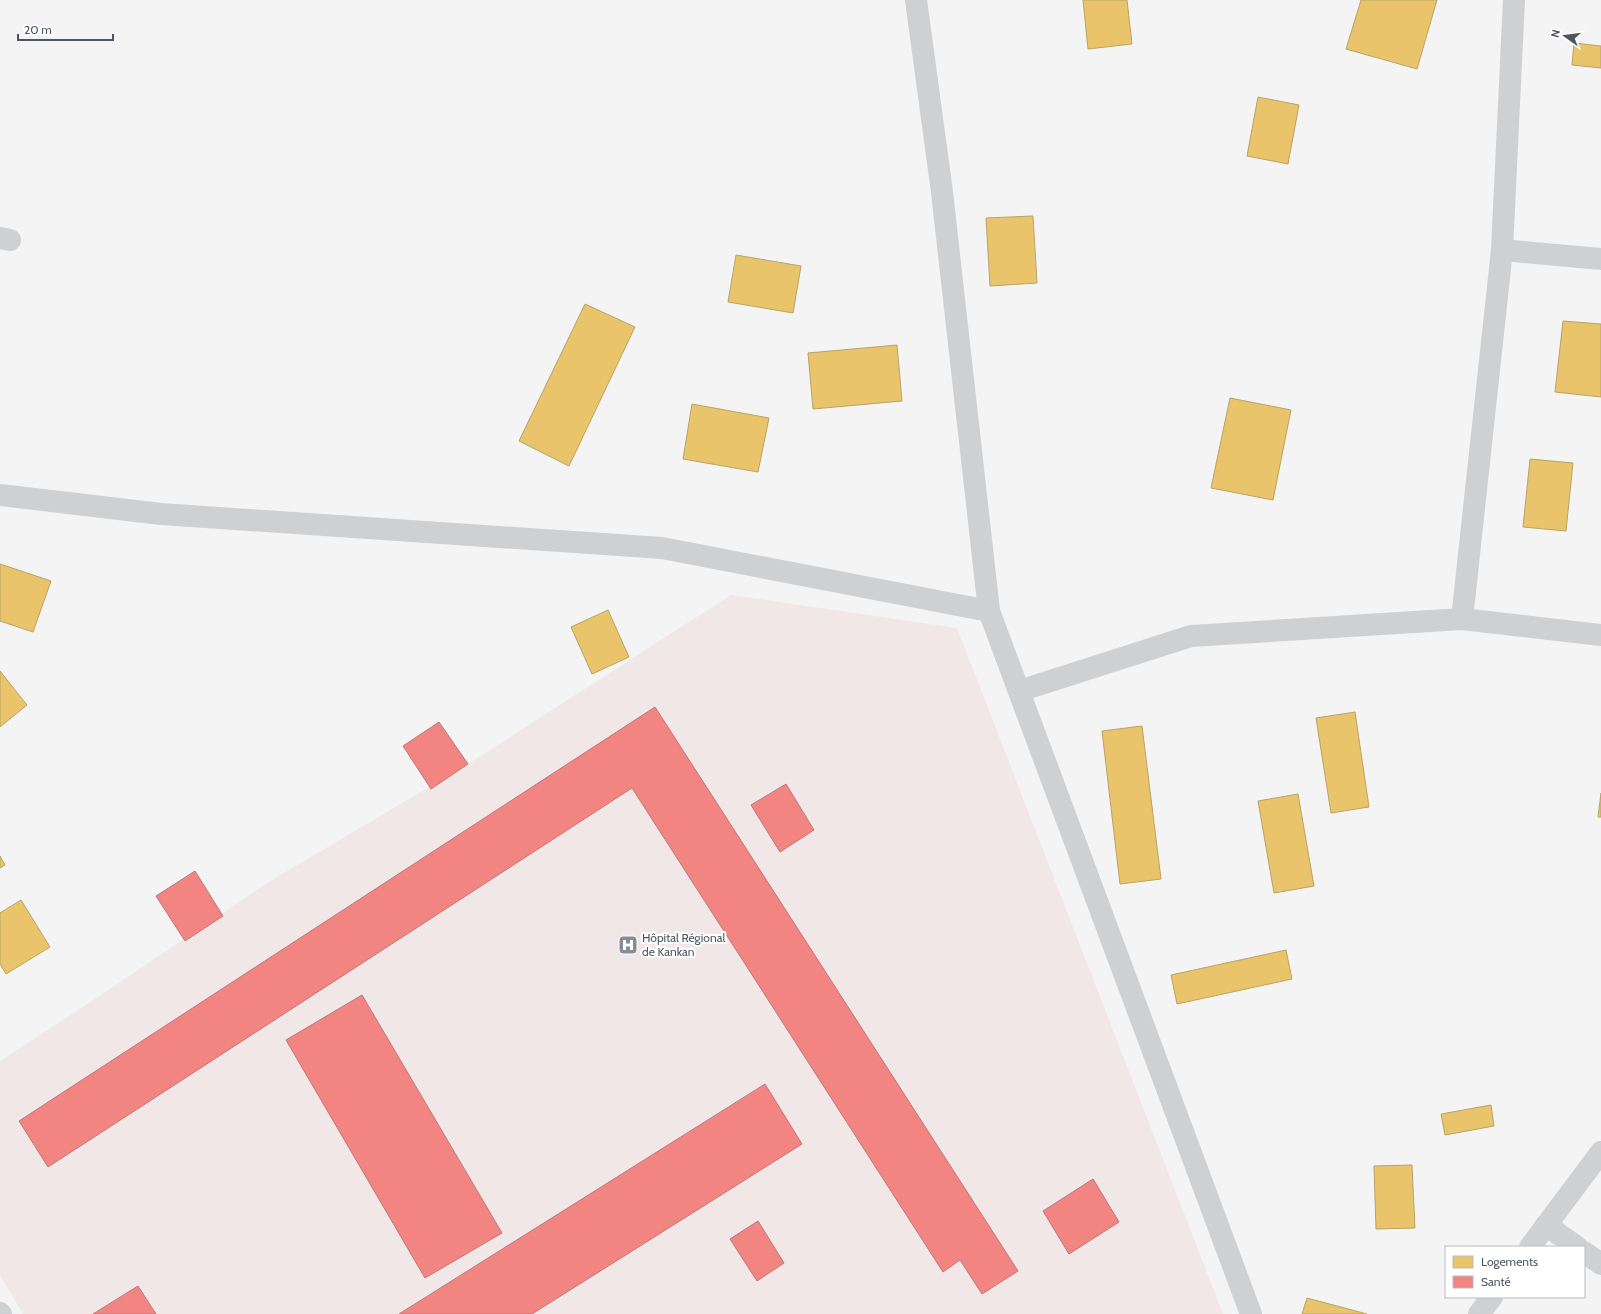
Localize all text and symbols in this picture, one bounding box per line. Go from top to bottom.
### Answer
scale bar [18,16,113,42]
north arrow [1545,16,1585,56]
text: 20 m [24,22,52,37]
text: N [1548,28,1563,39]
place label: Hôpital Régional de Kankan [642,930,725,959]
hospital icon: Hôpital Régional de Kankan [617,934,639,956]
legend [1445,1246,1585,1298]
text: Logements [1481,1254,1538,1269]
text: Santé [1481,1274,1511,1289]

